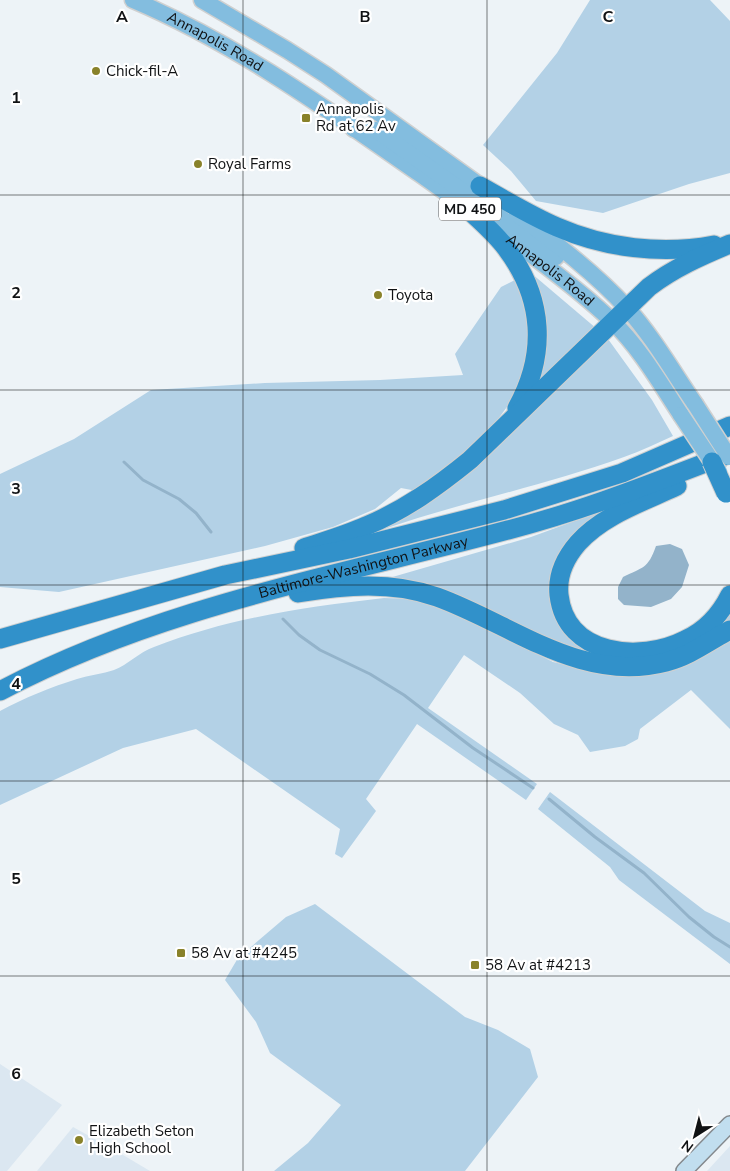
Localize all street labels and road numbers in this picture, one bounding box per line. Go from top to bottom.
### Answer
street label: Annapolis Road [164,7,267,76]
road number: MD 450 [439,198,501,220]
street label: Annapolis Road [502,229,599,311]
street label: Baltimore-Washington Parkway [256,531,471,603]

